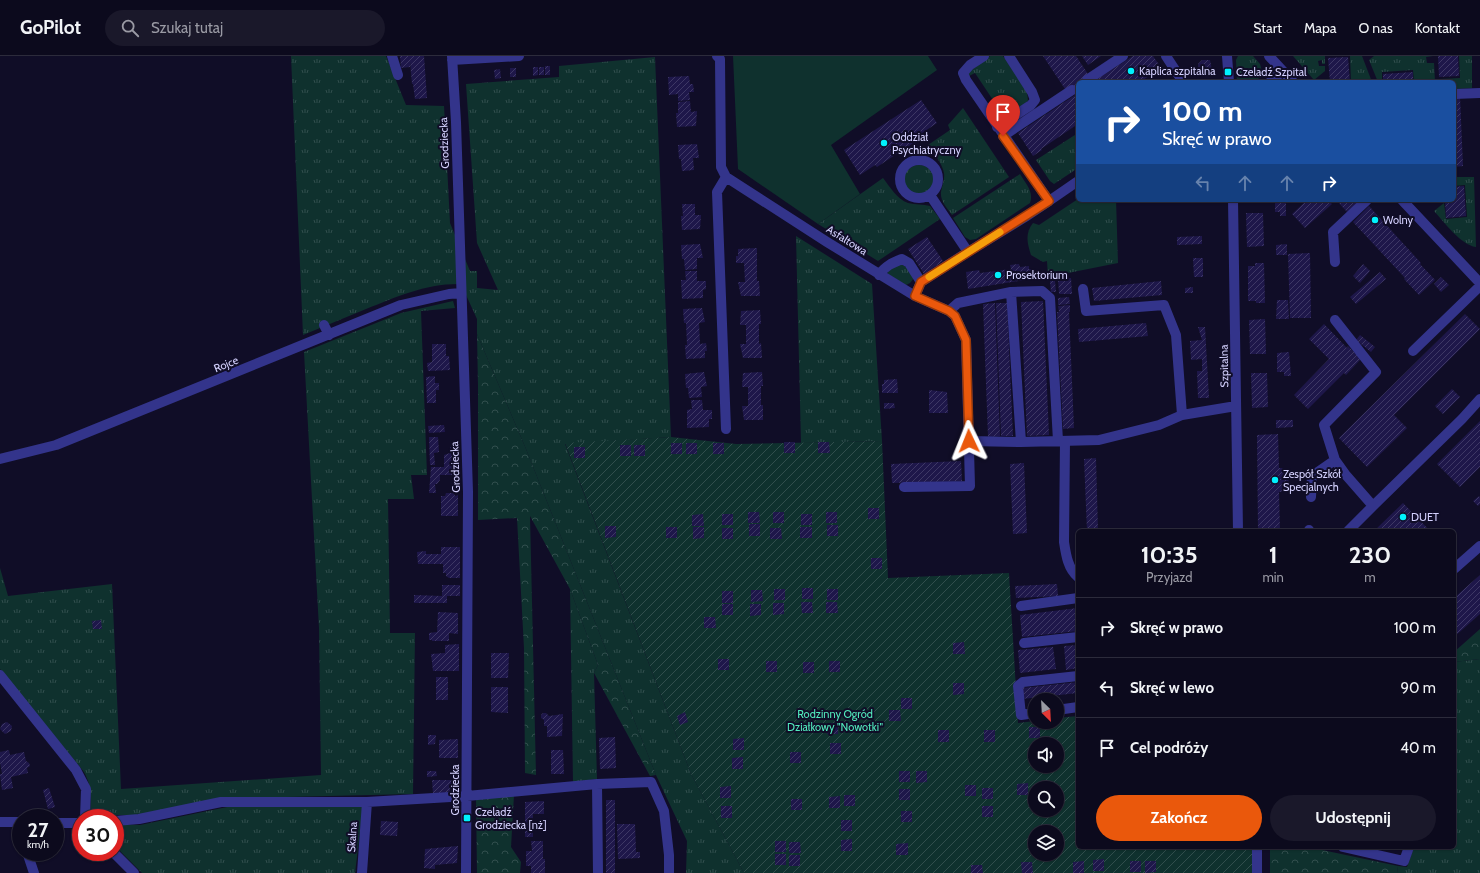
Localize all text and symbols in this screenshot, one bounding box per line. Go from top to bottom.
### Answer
search box [105,10,385,46]
text: GoPilot [20,16,81,39]
icon: search [119,17,141,39]
text: Szukaj tutaj [151,19,223,37]
text: Start [1253,19,1282,37]
text: Mapa [1304,19,1336,37]
text: O nas [1358,19,1393,37]
text: Kontakt [1415,19,1460,37]
place label: Kaplica szpitalna [1139,64,1216,78]
place label: Czeladź Szpital [1236,65,1307,79]
marker: Kaplica szpitalna [1126,66,1136,76]
marker: Czeladź Szpital [1223,67,1233,77]
text: 100 m [1162,94,1243,128]
pin [986,95,1020,136]
icon: right [1096,96,1148,148]
icon: arrive [992,101,1014,123]
street label: Grodziecka [436,116,452,169]
text: Skręć w prawo [1162,128,1272,150]
place label: Oddział Psychiatryczny [892,130,961,157]
marker: Oddział Psychiatryczny [879,138,889,148]
icon: left [1192,172,1214,194]
icon: ahead [1234,172,1256,194]
icon: ahead [1276,172,1298,194]
icon: right [1318,172,1340,194]
place label: Wolny [1383,213,1414,227]
marker: Wolny [1370,215,1380,225]
street label: Asfaltowa [824,222,871,258]
place label: Prosektorium [1006,268,1068,282]
marker: Prosektorium [993,270,1003,280]
street label: Szpitalna [1217,344,1231,388]
street label: Rojce [212,353,241,375]
position arrow [948,420,990,462]
street label: Grodziecka [447,440,463,493]
place label: Zespół Szkół Specjalnych [1283,467,1341,494]
marker: Zespół Szkół Specjalnych [1270,475,1280,485]
place label: DUET [1411,510,1439,524]
marker: DUET [1398,512,1408,522]
text: 10:35 [1141,540,1198,569]
text: 1 [1269,540,1278,569]
text: 230 [1349,540,1391,569]
text: Przyjazd [1146,569,1192,585]
text: min [1262,569,1284,585]
text: m [1364,569,1376,585]
icon: right [1096,617,1118,639]
text: Skręć w prawo [1130,619,1223,637]
text: 100 m [1394,619,1436,637]
icon: left [1096,677,1118,699]
text: Skręć w lewo [1130,679,1214,697]
text: 90 m [1400,679,1436,697]
north arrow [1028,693,1064,729]
map controls [1028,693,1064,861]
park label: Rodzinny Ogród Działkowy "Nowotki" [787,707,883,734]
button: sound [1028,737,1064,773]
icon: arrive [1096,737,1118,759]
text: Cel podróży [1130,739,1208,757]
text: 40 m [1400,739,1436,757]
street label: Grodziecka [448,764,462,816]
button: search [1028,781,1064,817]
button: Zakończ [1096,795,1262,841]
button: Udostępnij [1270,795,1436,841]
place label: Czeladź Grodziecka [nż] [475,805,547,832]
speed limit sign: 30 [72,809,124,861]
marker: Czeladź Grodziecka [nż] [462,813,472,823]
text: 27 [28,818,48,842]
street label: Skalna [344,821,360,853]
button: layers [1028,825,1064,861]
text: km/h [27,838,49,851]

